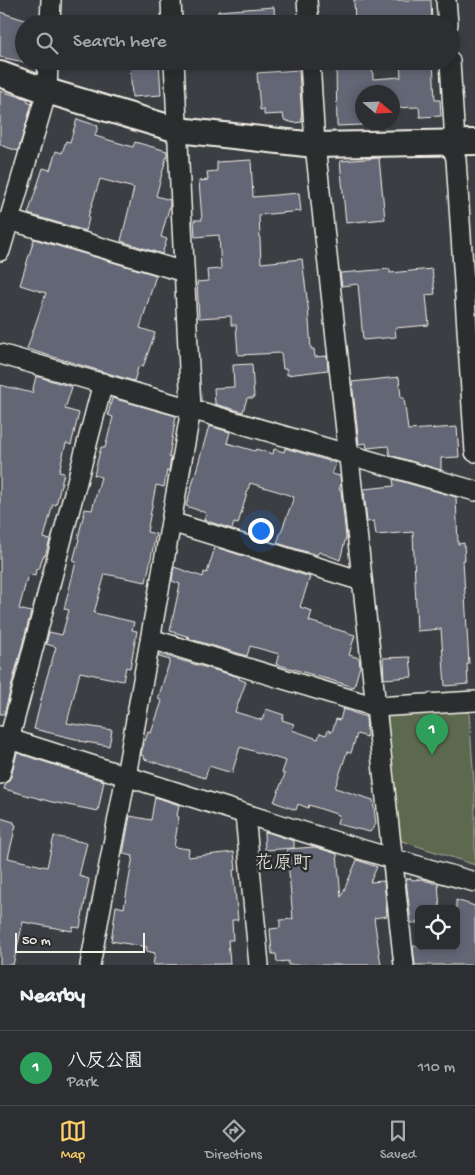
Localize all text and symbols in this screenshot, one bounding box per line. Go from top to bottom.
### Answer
search box [15,15,460,70]
icon: search [33,29,61,57]
text: Search here [73,31,167,54]
north arrow [355,85,400,130]
your location [248,518,274,544]
pin: 1 [416,714,448,755]
district label: 花原町 [254,852,312,876]
map controls [415,905,460,950]
button: locate [415,905,460,950]
scale bar [15,930,145,953]
text: 50 m [22,933,51,950]
text: Nearby [20,985,85,1010]
text: 八反公園 [67,1051,143,1074]
text: 1 [33,1059,39,1078]
text: 110 m [418,1059,455,1078]
text: Park [67,1074,98,1093]
tab: Map [59,1117,87,1164]
tab: Directions [205,1117,262,1164]
tab: Saved [380,1117,416,1164]

